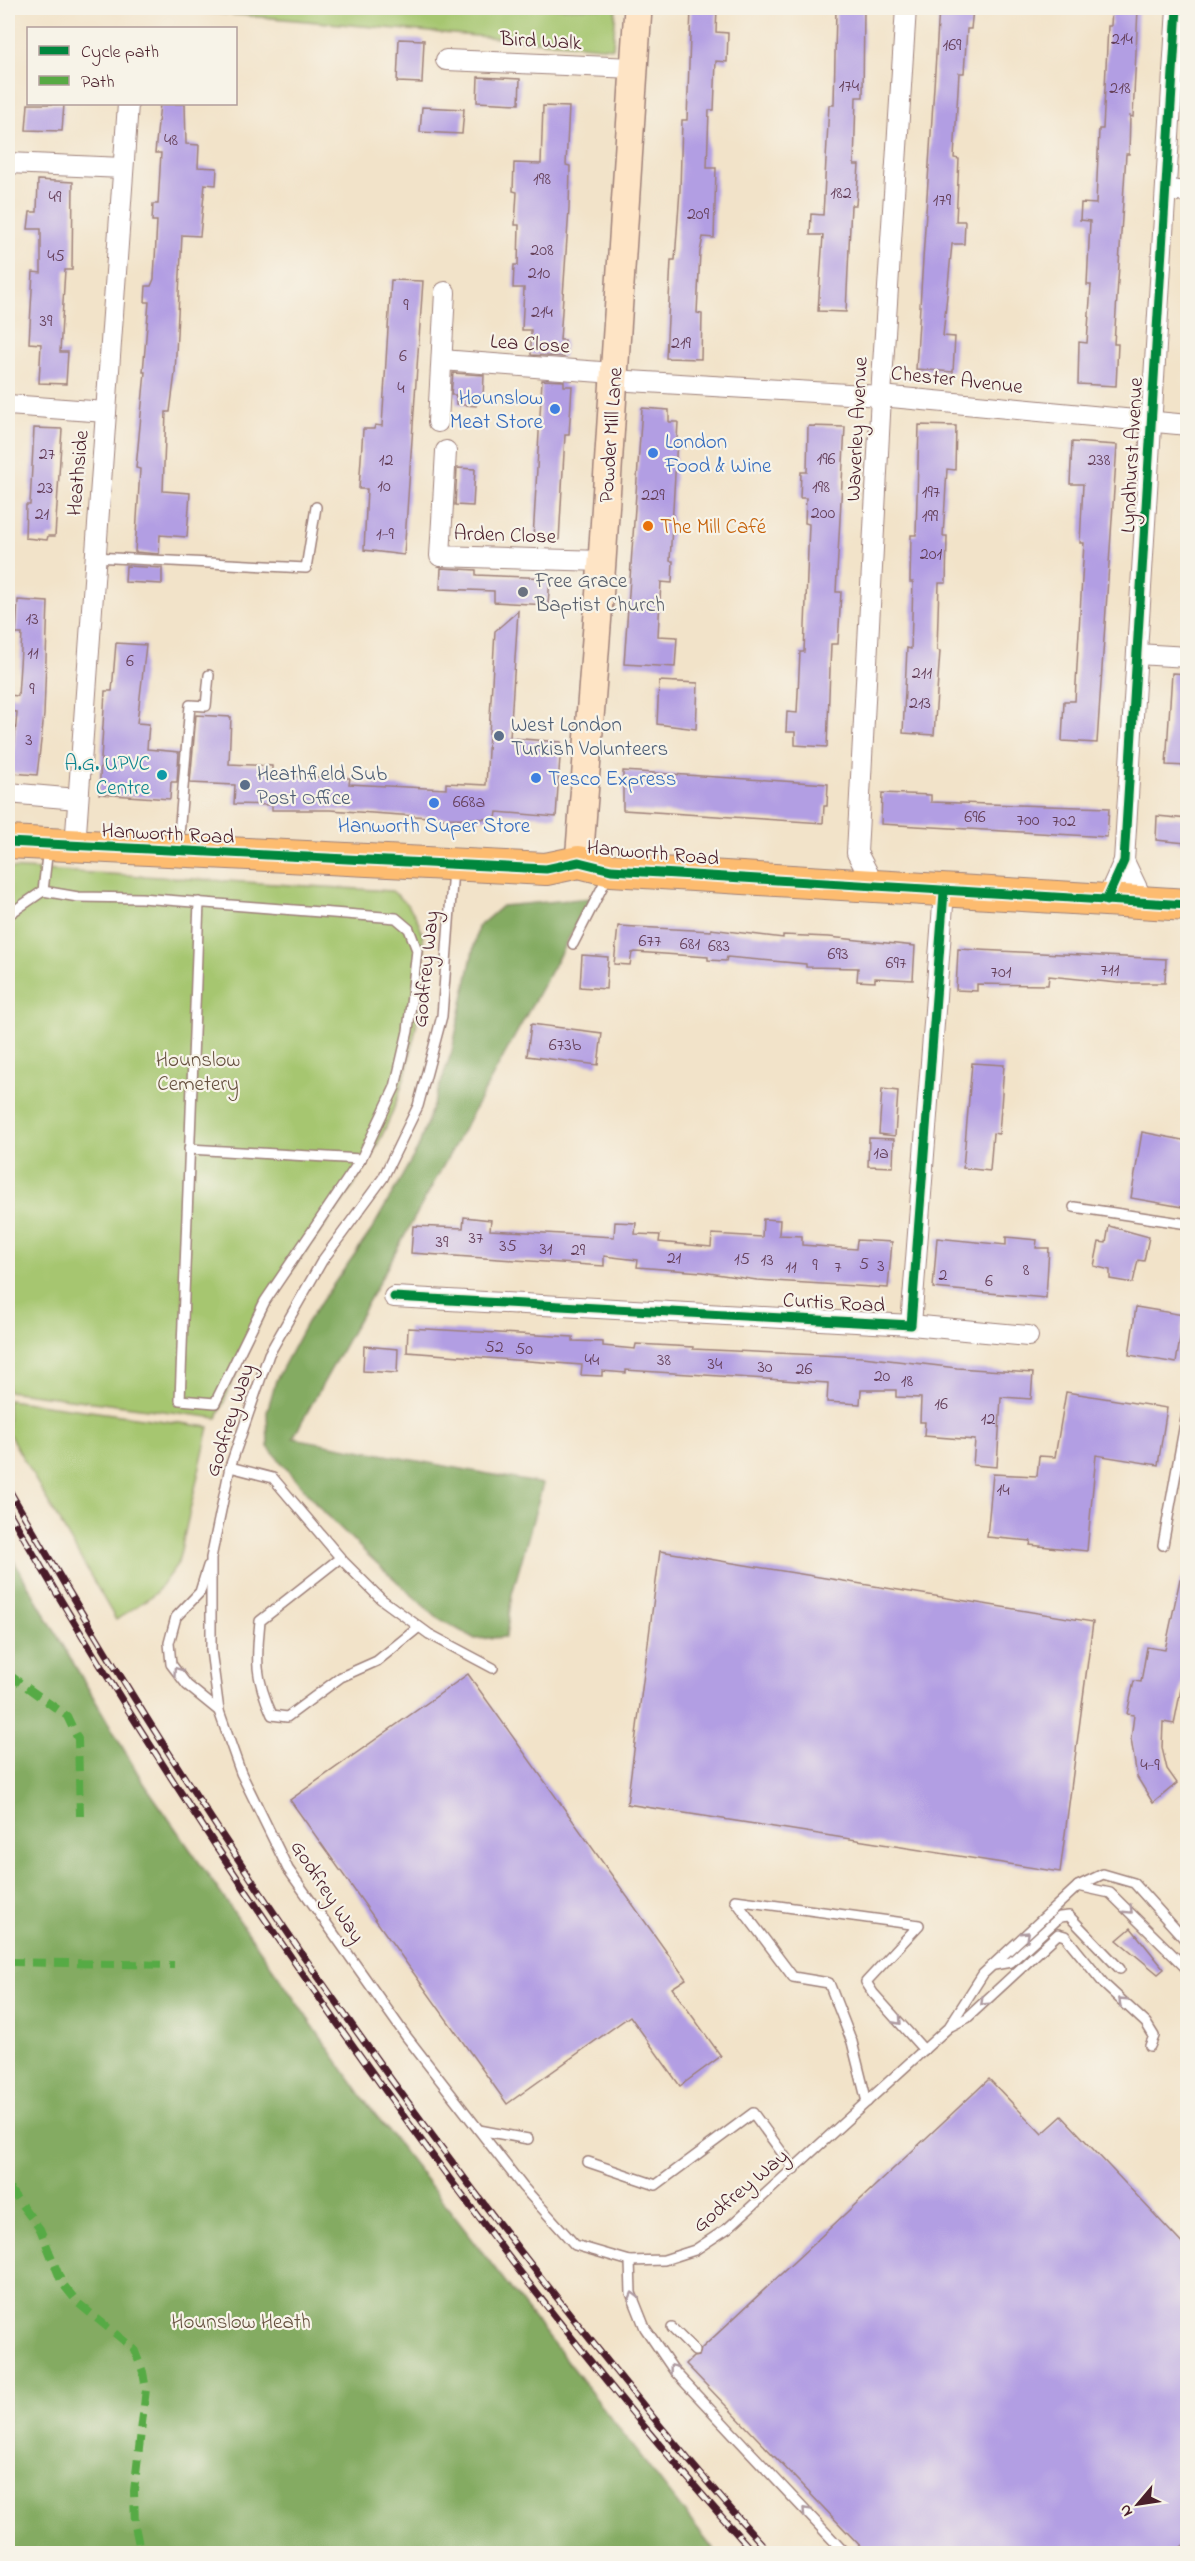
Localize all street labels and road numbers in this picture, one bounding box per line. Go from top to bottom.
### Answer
street label: Bird Walk [498,25,583,59]
street label: Lea Close [489,327,571,363]
street label: Waverley Avenue [839,355,879,502]
street label: Chester Avenue [889,359,1025,403]
street label: Powder Mill Lane [592,366,632,504]
street label: Lyndhurst Avenue [1114,376,1154,534]
street label: Heathside [60,429,98,517]
street label: Arden Close [453,519,557,553]
street label: Hanworth Road [101,817,235,853]
street label: Hanworth Road [585,833,720,875]
street label: Godfrey Way [406,909,450,1029]
street label: Curtis Road [782,1286,886,1322]
street label: Godfrey Way [199,1360,265,1482]
street label: Godfrey Way [280,1835,371,1950]
street label: Godfrey Way [687,2142,797,2242]

